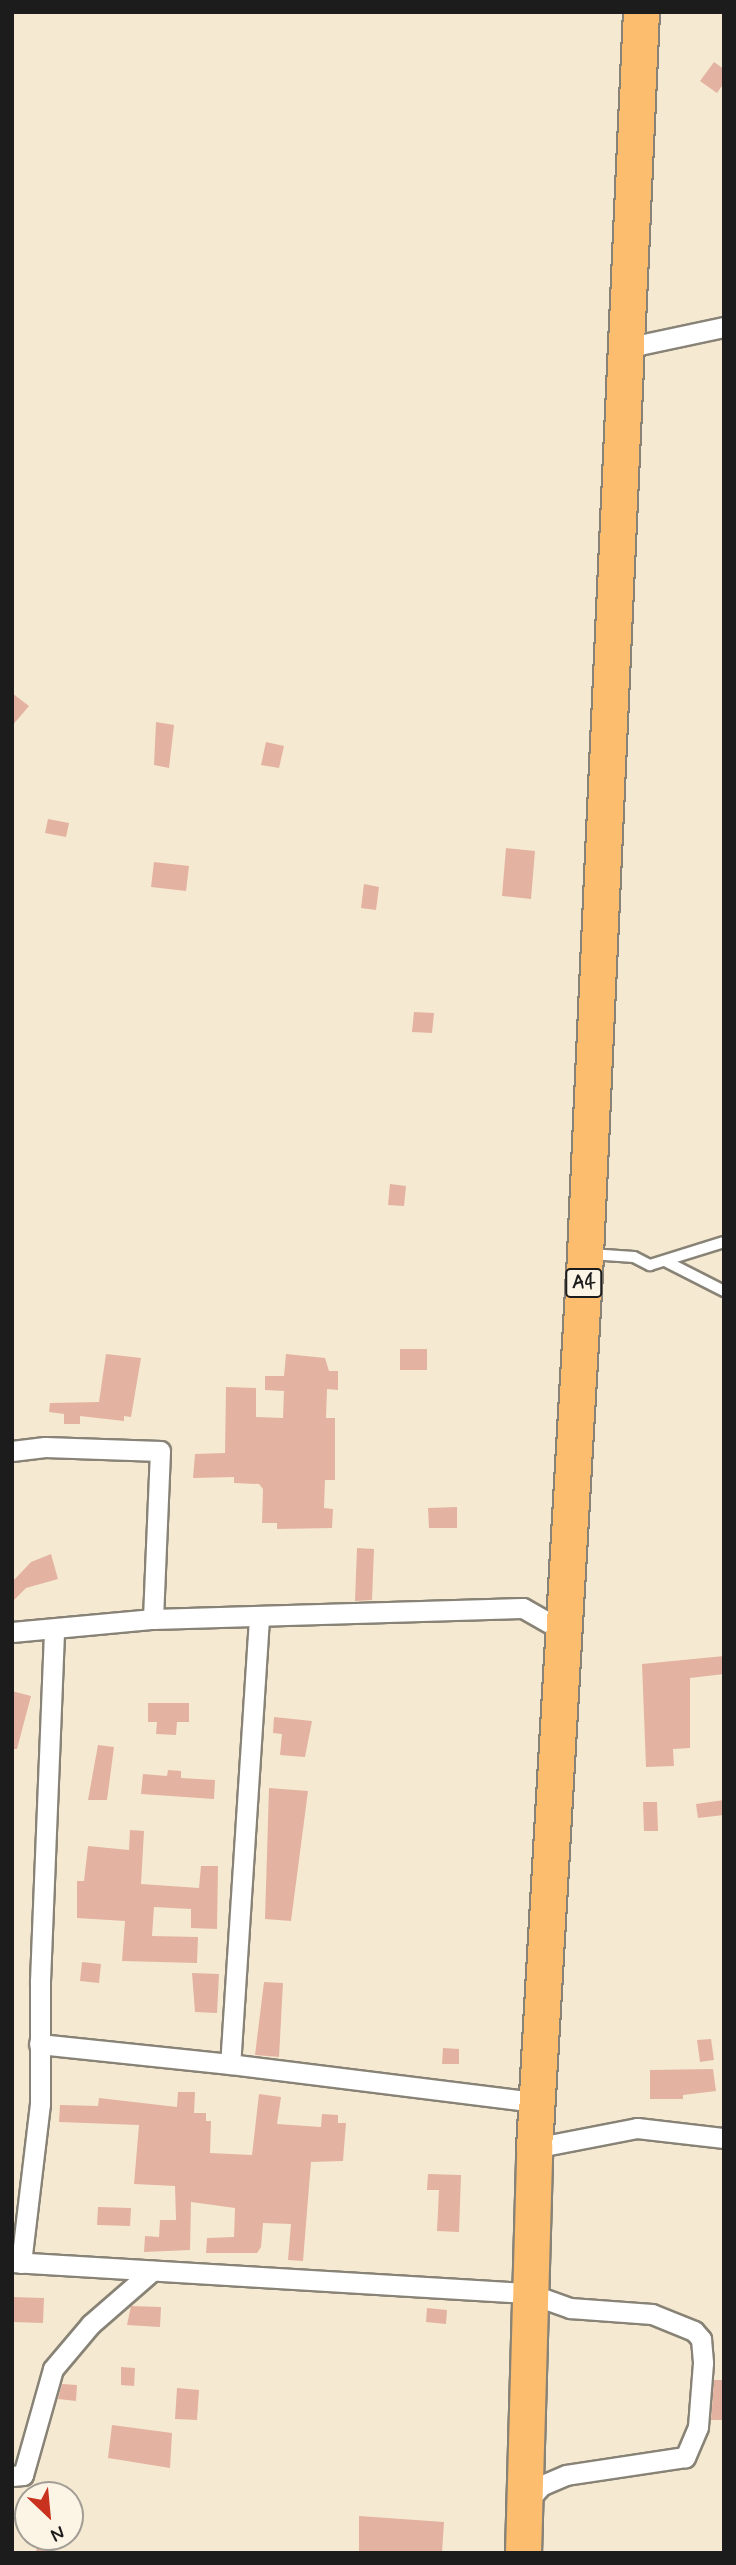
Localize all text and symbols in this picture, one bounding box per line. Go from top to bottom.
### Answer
road number: A4 [565,1268,603,1298]
north arrow [14,2481,84,2551]
text: N [46,2520,69,2548]

